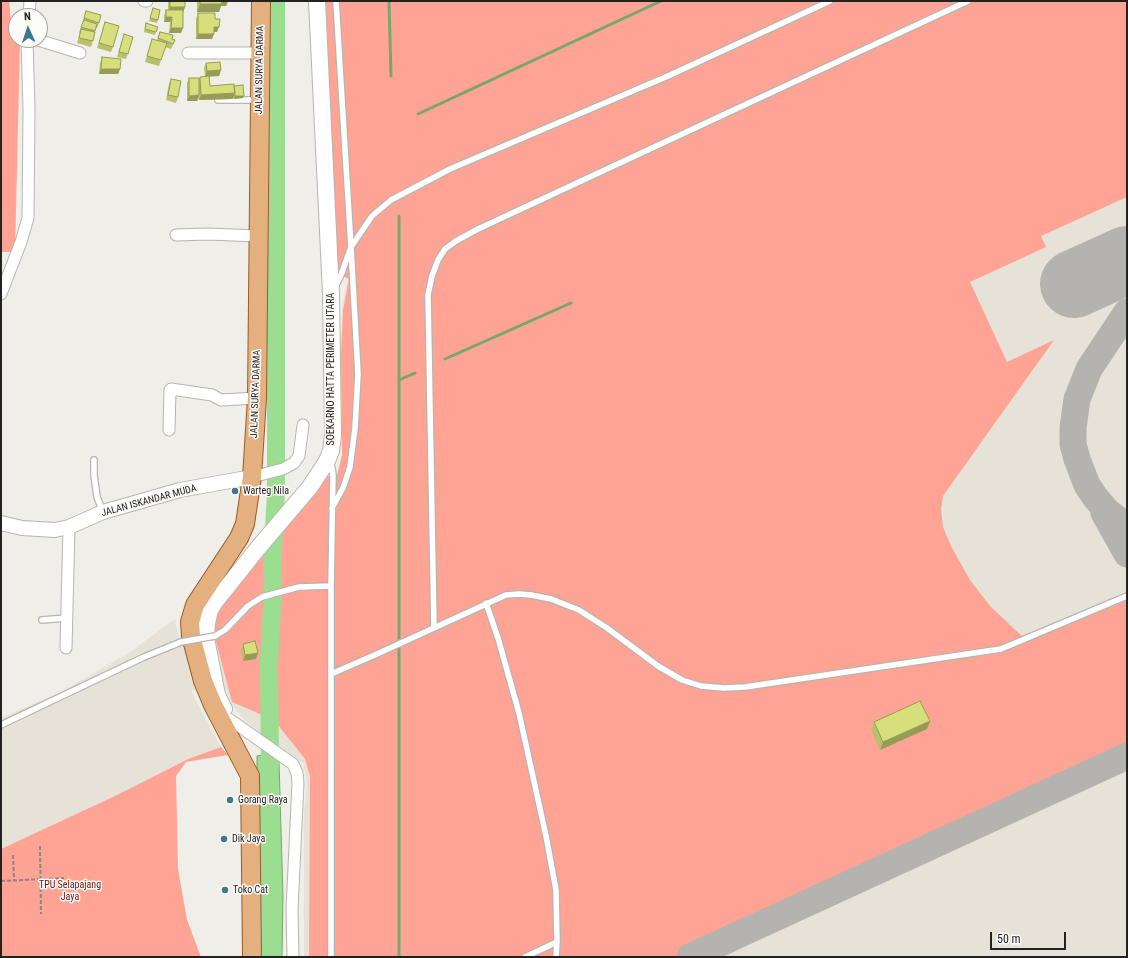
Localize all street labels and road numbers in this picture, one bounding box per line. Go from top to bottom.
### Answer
street label: JALAN SURYA DARMA [253,26,267,114]
street label: SOEKARNO HATTA PERIMETER UTARA [325,293,337,445]
street label: JALAN SURYA DARMA [248,350,264,438]
street label: JALAN ISKANDAR MUDA [100,482,198,520]

